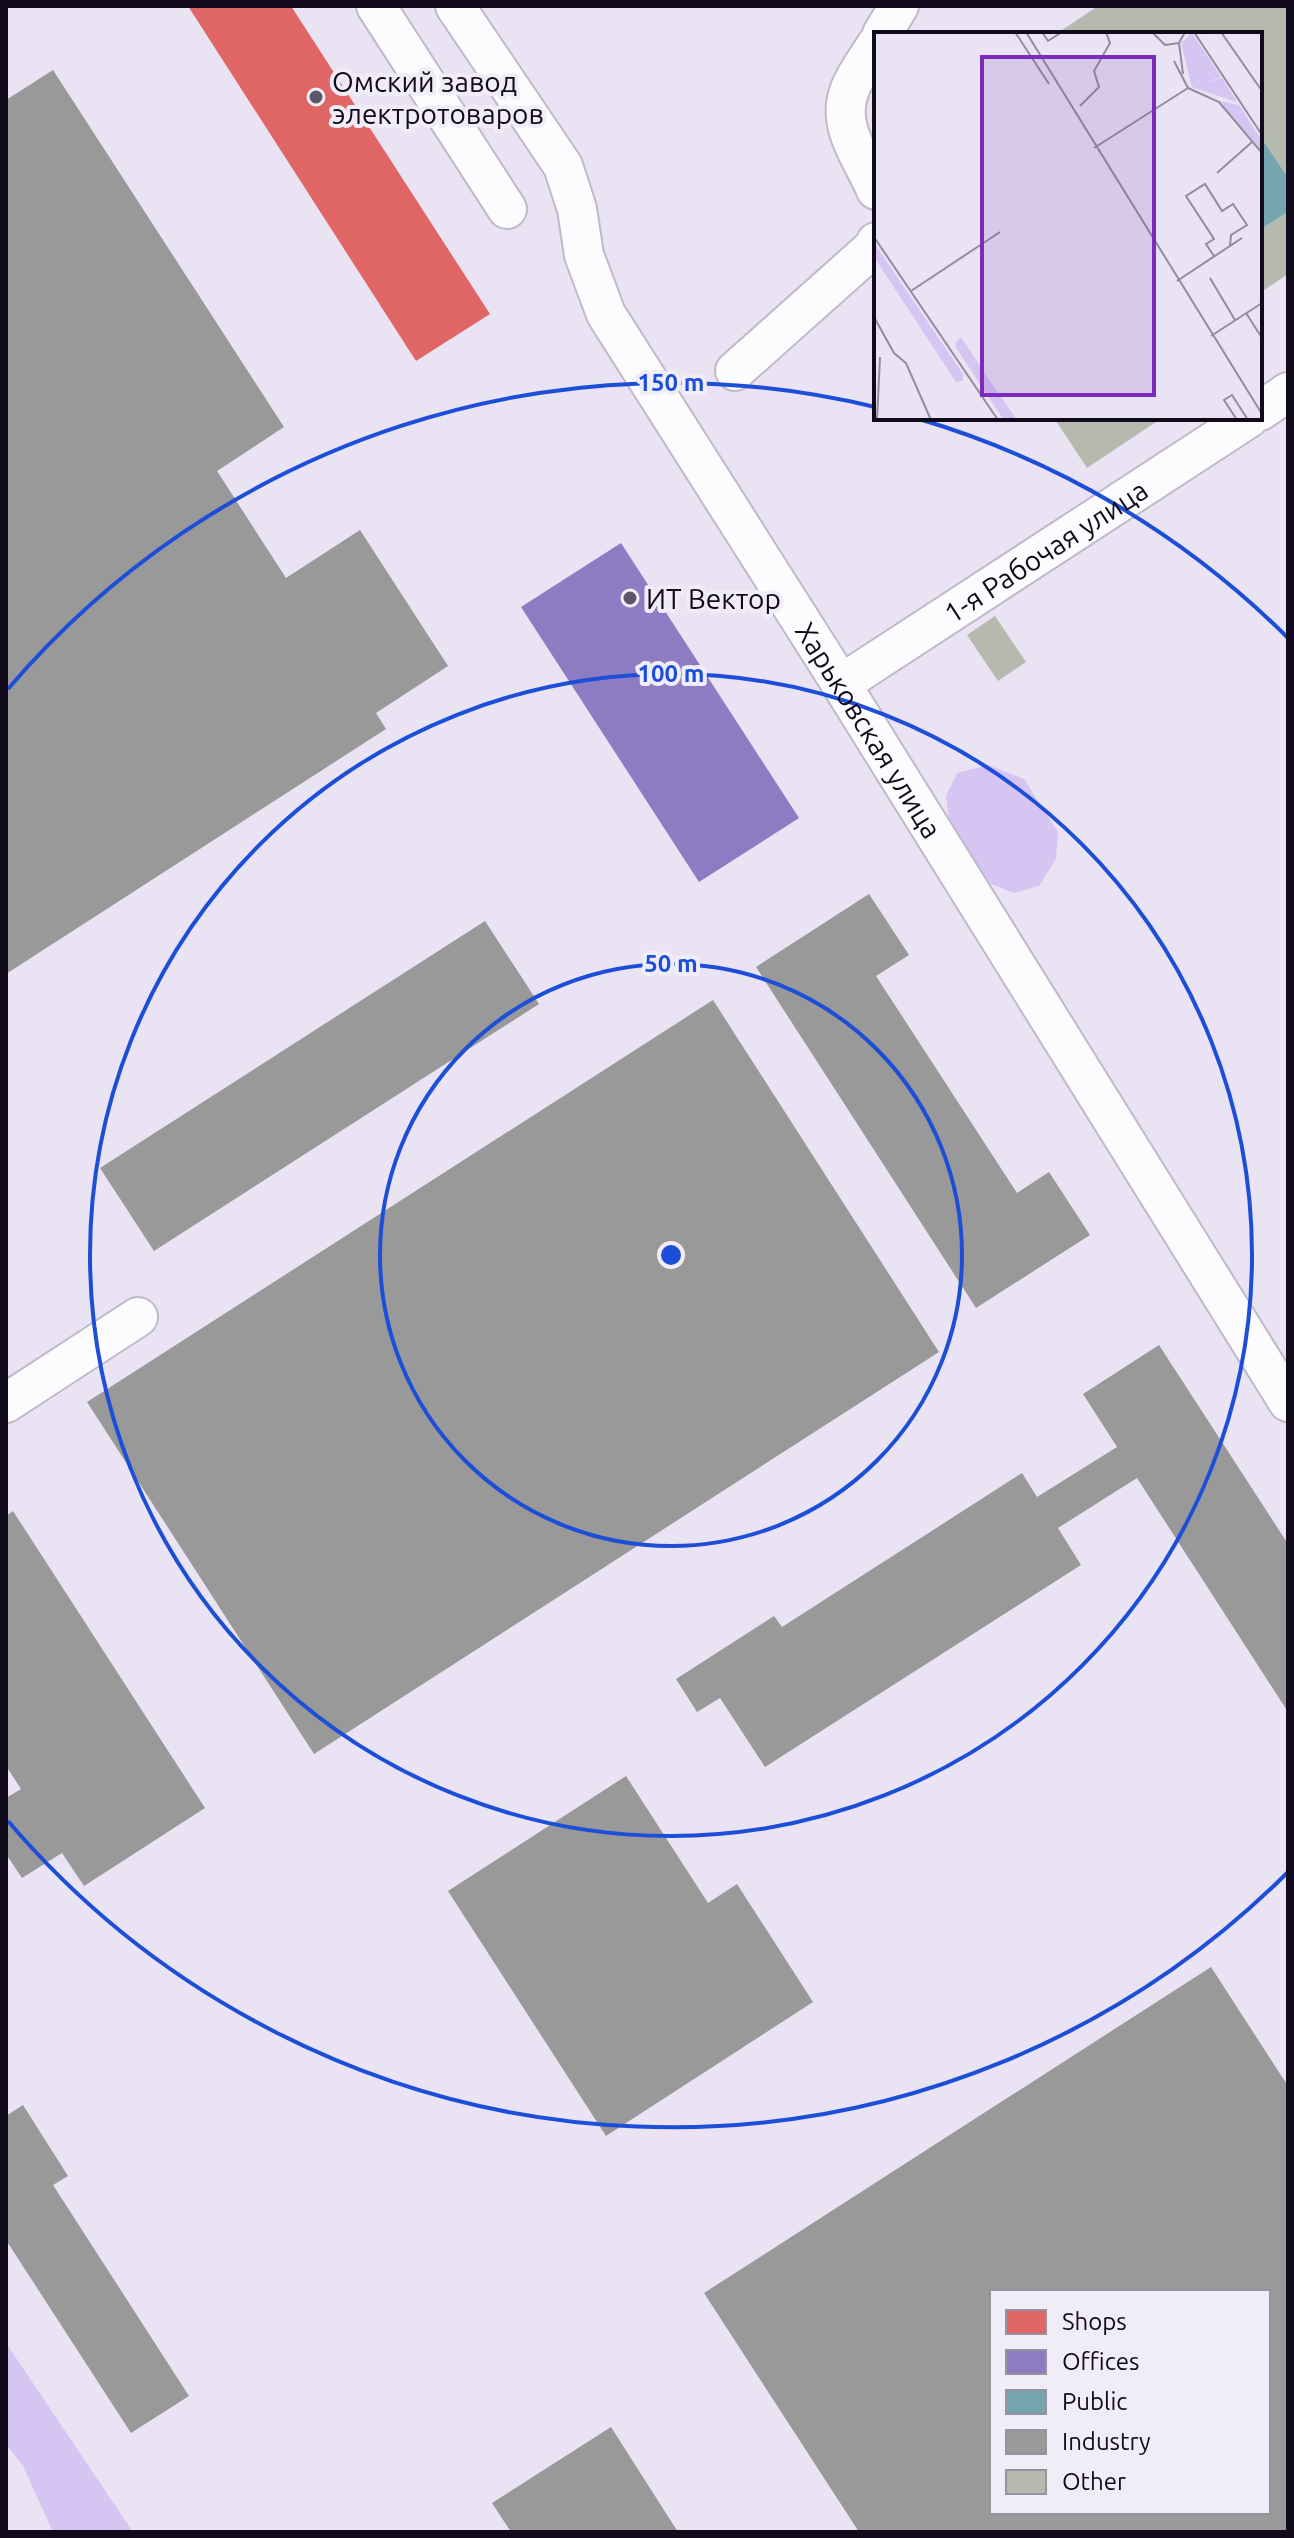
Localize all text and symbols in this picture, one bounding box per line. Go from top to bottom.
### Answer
inset map [874,32,1262,420]
place label: Омский завод электротоваров [332,66,544,129]
marker: Омский завод электротоваров [307,88,325,106]
text: 150 m [638,369,704,396]
street label: 1-я Рабочая улица [938,473,1153,628]
place label: ИТ Вектор [646,583,781,614]
marker: ИТ Вектор [621,589,639,607]
street label: Харьковская улица [790,616,948,843]
text: 100 m [638,660,704,687]
text: 50 m [644,950,698,977]
centre of rings [657,1241,685,1269]
legend [990,2290,1270,2514]
text: Shops [1062,2308,1127,2335]
text: Offices [1062,2348,1140,2375]
text: Public [1062,2388,1127,2415]
text: Industry [1062,2428,1151,2455]
text: Other [1062,2468,1126,2495]

